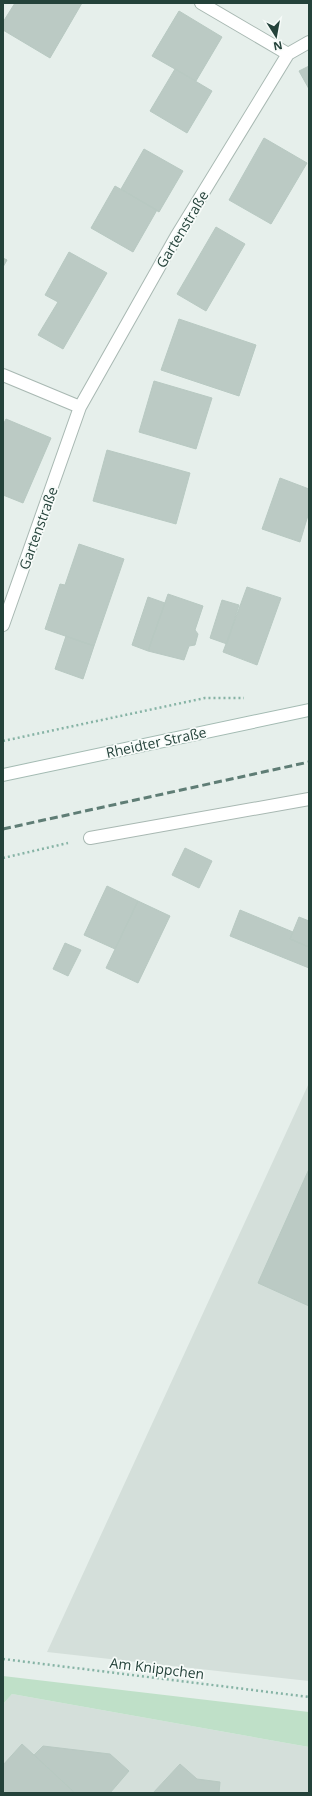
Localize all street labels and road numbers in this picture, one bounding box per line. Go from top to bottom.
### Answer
street label: Gartenstraße [151,187,213,271]
street label: Gartenstraße [14,484,62,572]
street label: Rheidter Straße [104,722,208,762]
street label: Am Knippchen [109,1653,205,1683]

